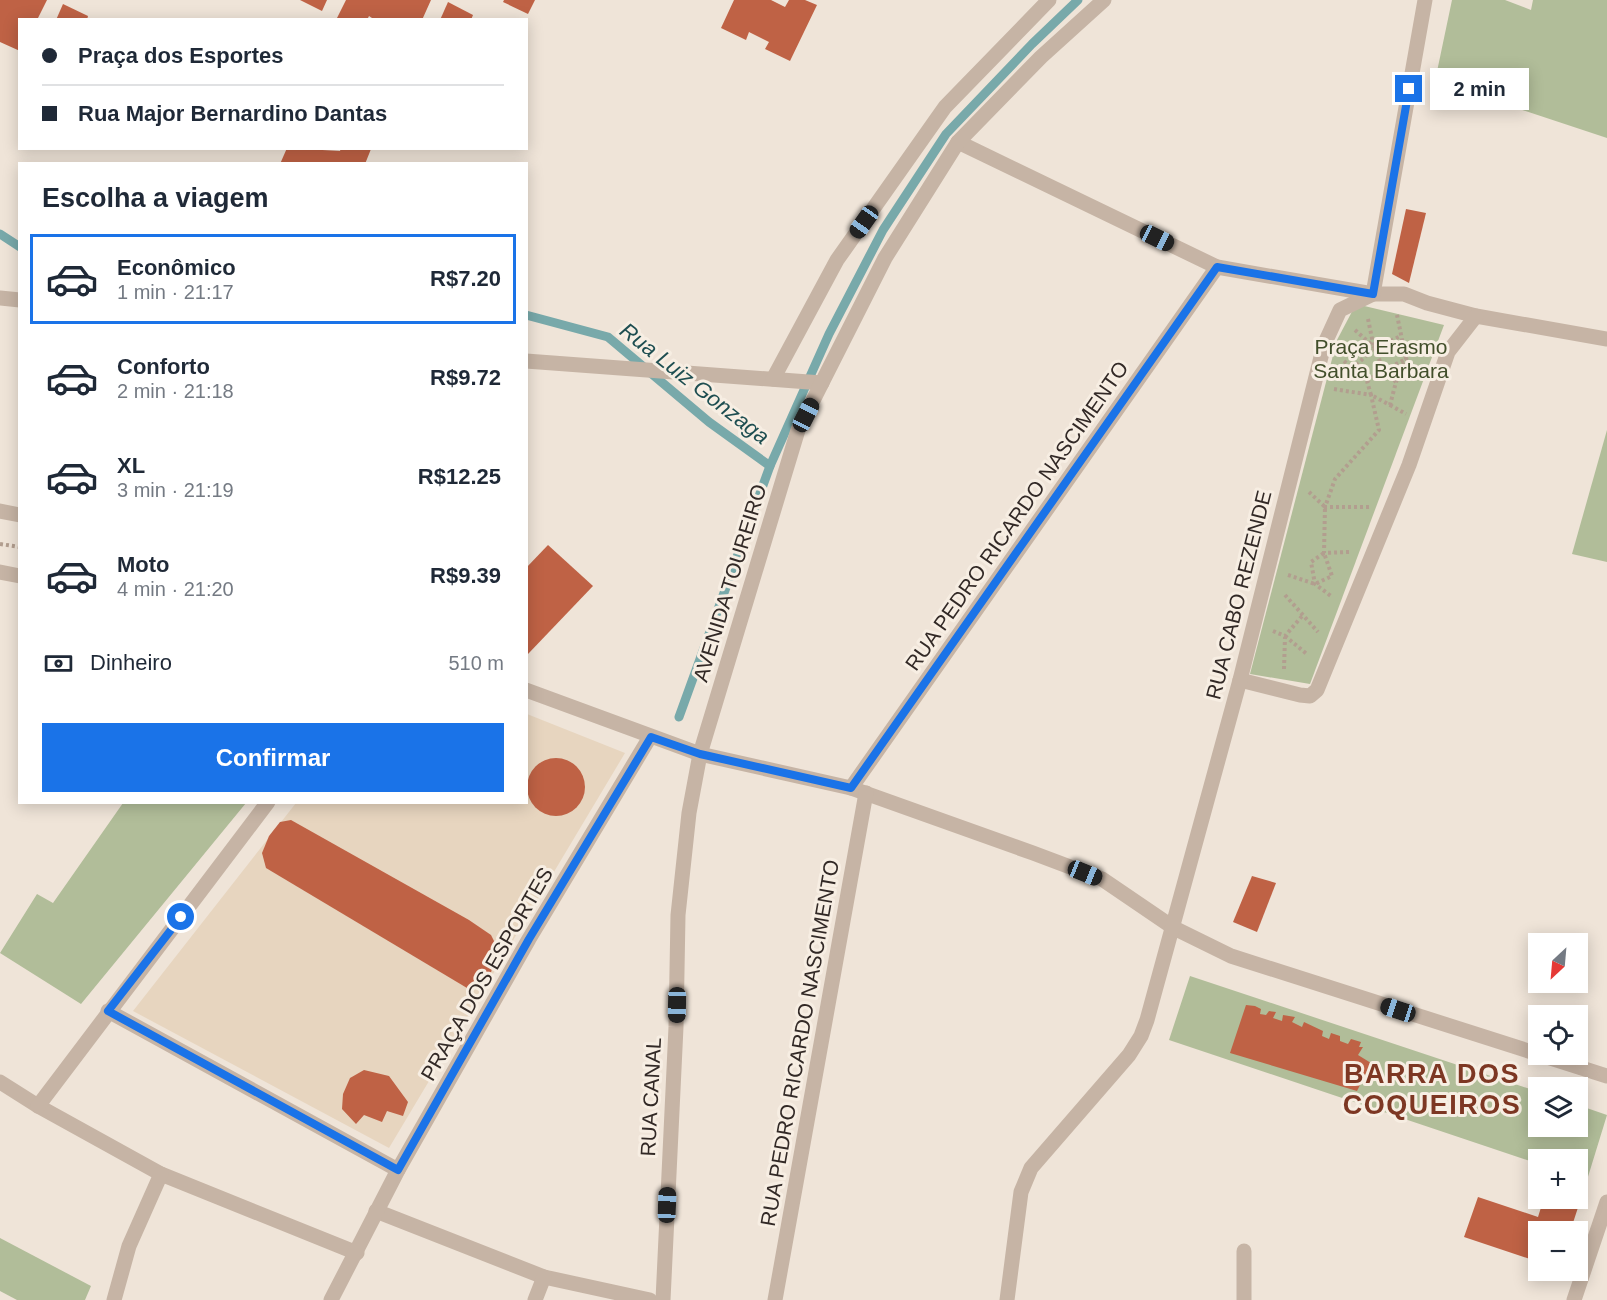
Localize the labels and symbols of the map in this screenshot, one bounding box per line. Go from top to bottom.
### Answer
callout: 2 min [1430,68,1529,110]
route end [1395,75,1422,102]
car [846,202,882,242]
car [1137,222,1177,254]
water label: Rua Luiz Gonzaga [615,317,774,449]
park label: Praça Erasmo Santa Barbara [1313,335,1449,382]
street label: RUA PEDRO RICARDO NASCIMENTO [901,357,1133,675]
car [790,395,822,435]
street label: AVENIDA TOUREIRO [688,481,771,684]
street label: RUA CABO REZENDE [1201,488,1276,702]
street label: RUA PEDRO RICARDO NASCIMENTO [756,858,843,1228]
car [1065,858,1105,888]
street label: PRAÇA DOS ESPORTES [416,863,557,1084]
route start [167,903,194,930]
north arrow [1528,933,1588,993]
car [668,987,686,1023]
car [1378,996,1418,1024]
street label: RUA CANAL [636,1037,665,1157]
district label: BARRA DOS COQUEIROS [1343,1059,1521,1120]
car [657,1187,677,1223]

